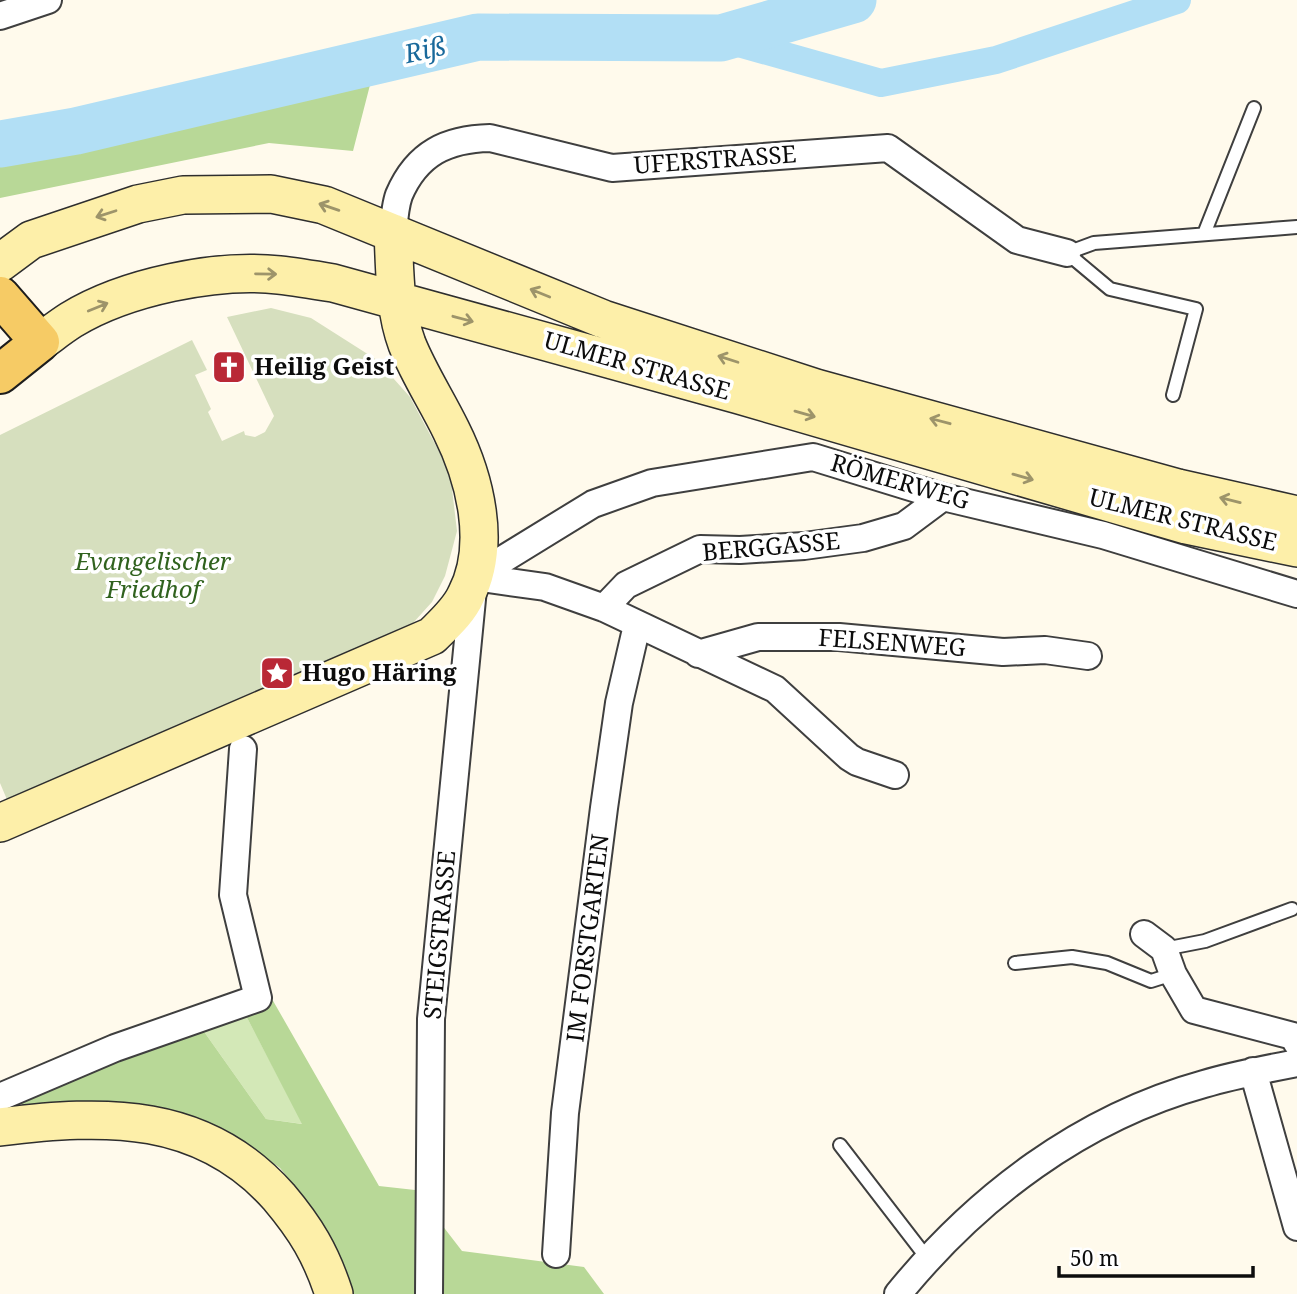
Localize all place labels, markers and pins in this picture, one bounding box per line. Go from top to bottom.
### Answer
church icon: Heilig Geist [210,348,248,386]
place label: Heilig Geist [254,349,395,382]
place icon: Hugo Häring [258,654,296,692]
place label: Hugo Häring [302,655,457,688]

